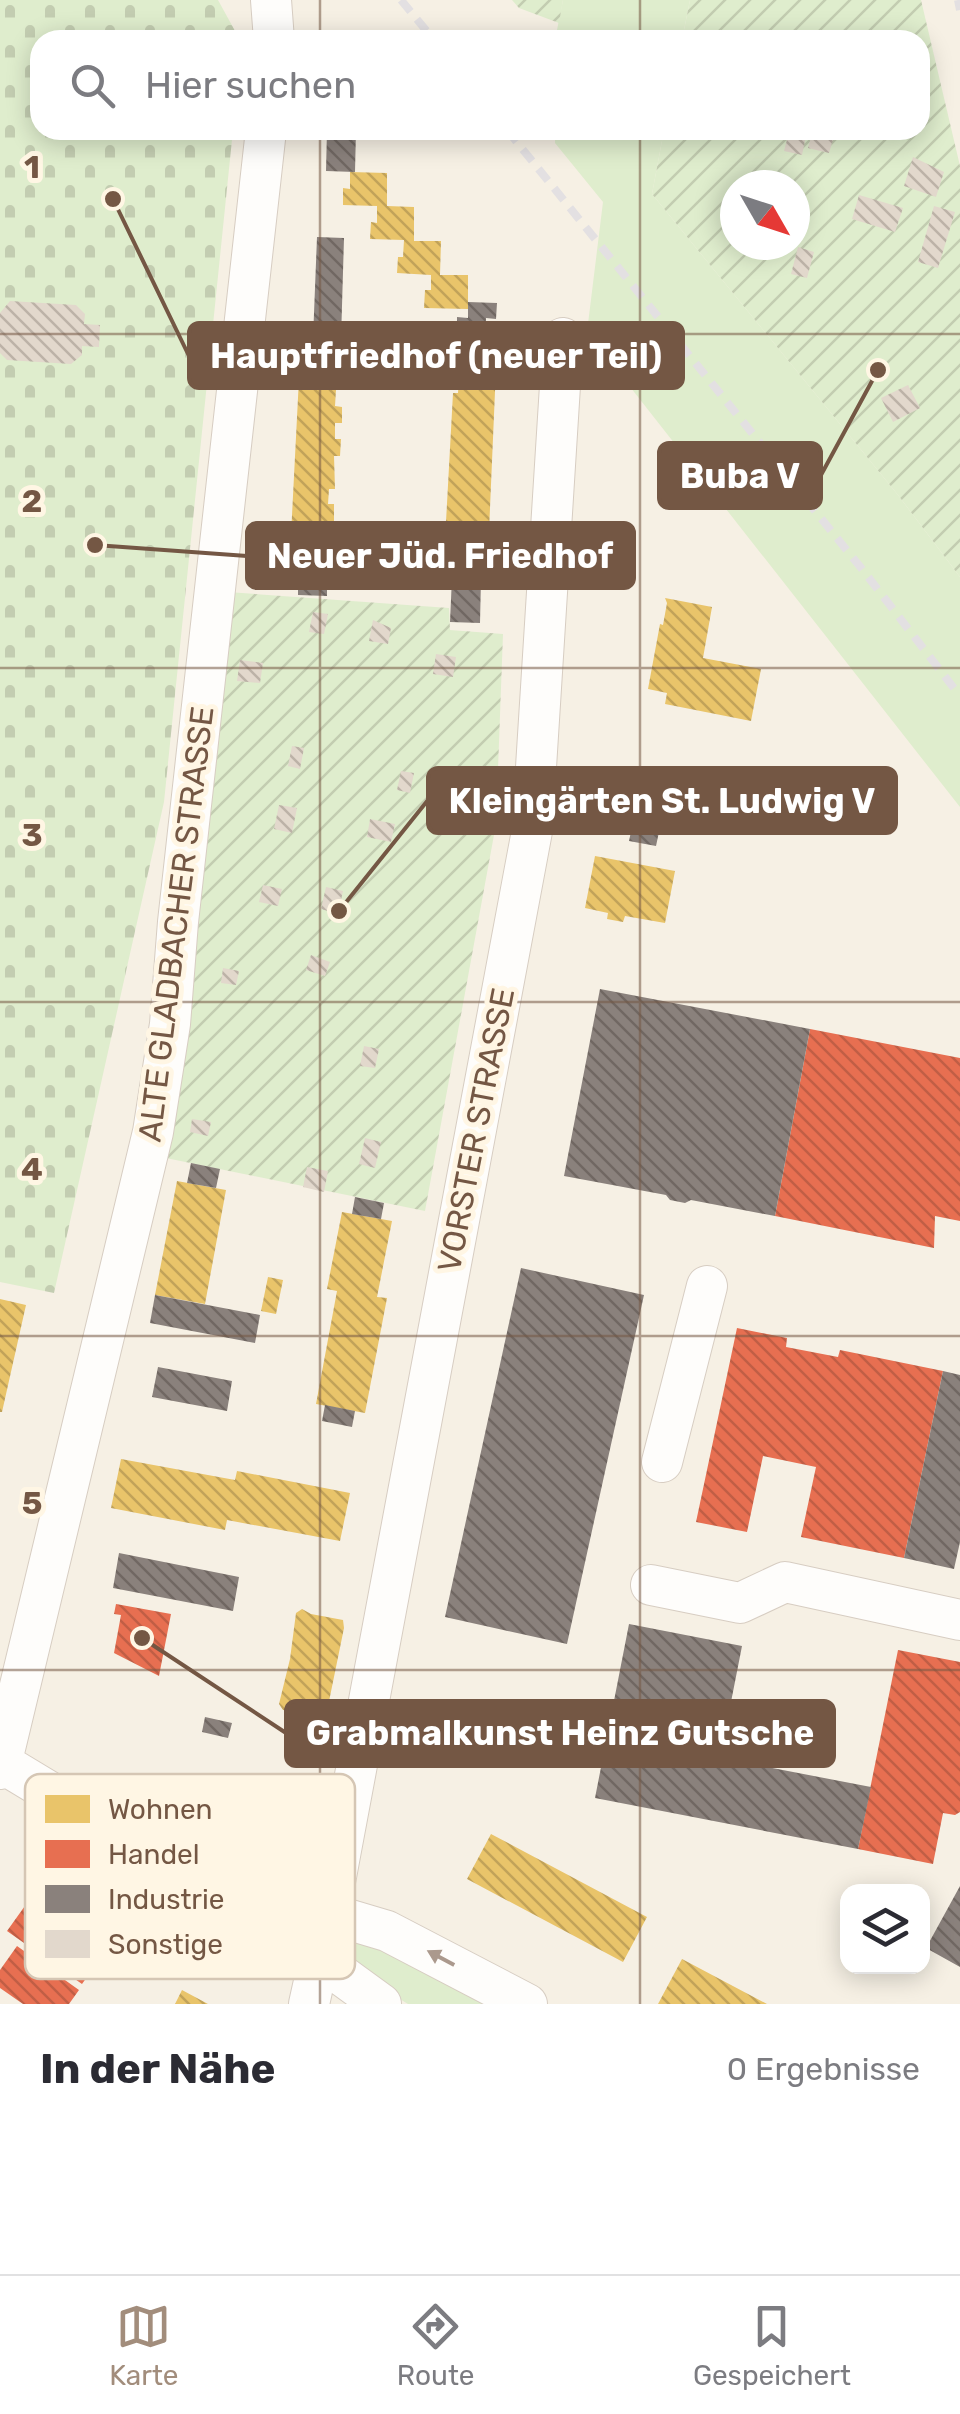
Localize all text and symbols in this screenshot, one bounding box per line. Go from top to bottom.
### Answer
search box [30,30,930,140]
icon: search [65,58,120,113]
text: Hier suchen [145,62,356,108]
text: 1 [24,148,40,186]
north arrow [720,170,810,260]
callout: Hauptfriedhof (neuer Teil) [189,323,683,388]
text: Hauptfriedhof (neuer Teil) [210,335,662,377]
callout: Buba V [659,443,821,508]
text: Buba V [680,455,800,497]
text: 2 [22,482,42,520]
callout: Neuer Jüd. Friedhof [247,523,634,588]
text: Neuer Jüd. Friedhof [267,535,614,577]
street label: ALTE GLADBACHER STRASSE [130,704,222,1144]
callout: Kleingärten St. Ludwig V [428,768,896,833]
text: Kleingärten St. Ludwig V [449,780,875,822]
text: 3 [21,816,43,854]
street label: VORSTER STRASSE [430,985,522,1275]
text: 4 [21,1150,43,1188]
text: 5 [22,1484,42,1522]
callout: Grabmalkunst Heinz Gutsche [286,1701,834,1766]
text: Grabmalkunst Heinz Gutsche [306,1712,814,1754]
legend [25,1774,355,1979]
text: Wohnen [108,1793,213,1826]
text: Handel [108,1838,200,1871]
text: Industrie [108,1883,224,1916]
map controls [840,1884,930,1974]
button: layers [840,1884,930,1974]
text: Sonstige [108,1928,223,1961]
one-way arrow [427,1950,456,1967]
text: In der Nähe [40,2044,275,2094]
text: 0 Ergebnisse [727,2050,920,2088]
tab: Karte [109,2299,179,2392]
tab: Route [397,2299,475,2392]
tab: Gespeichert [693,2299,851,2392]

